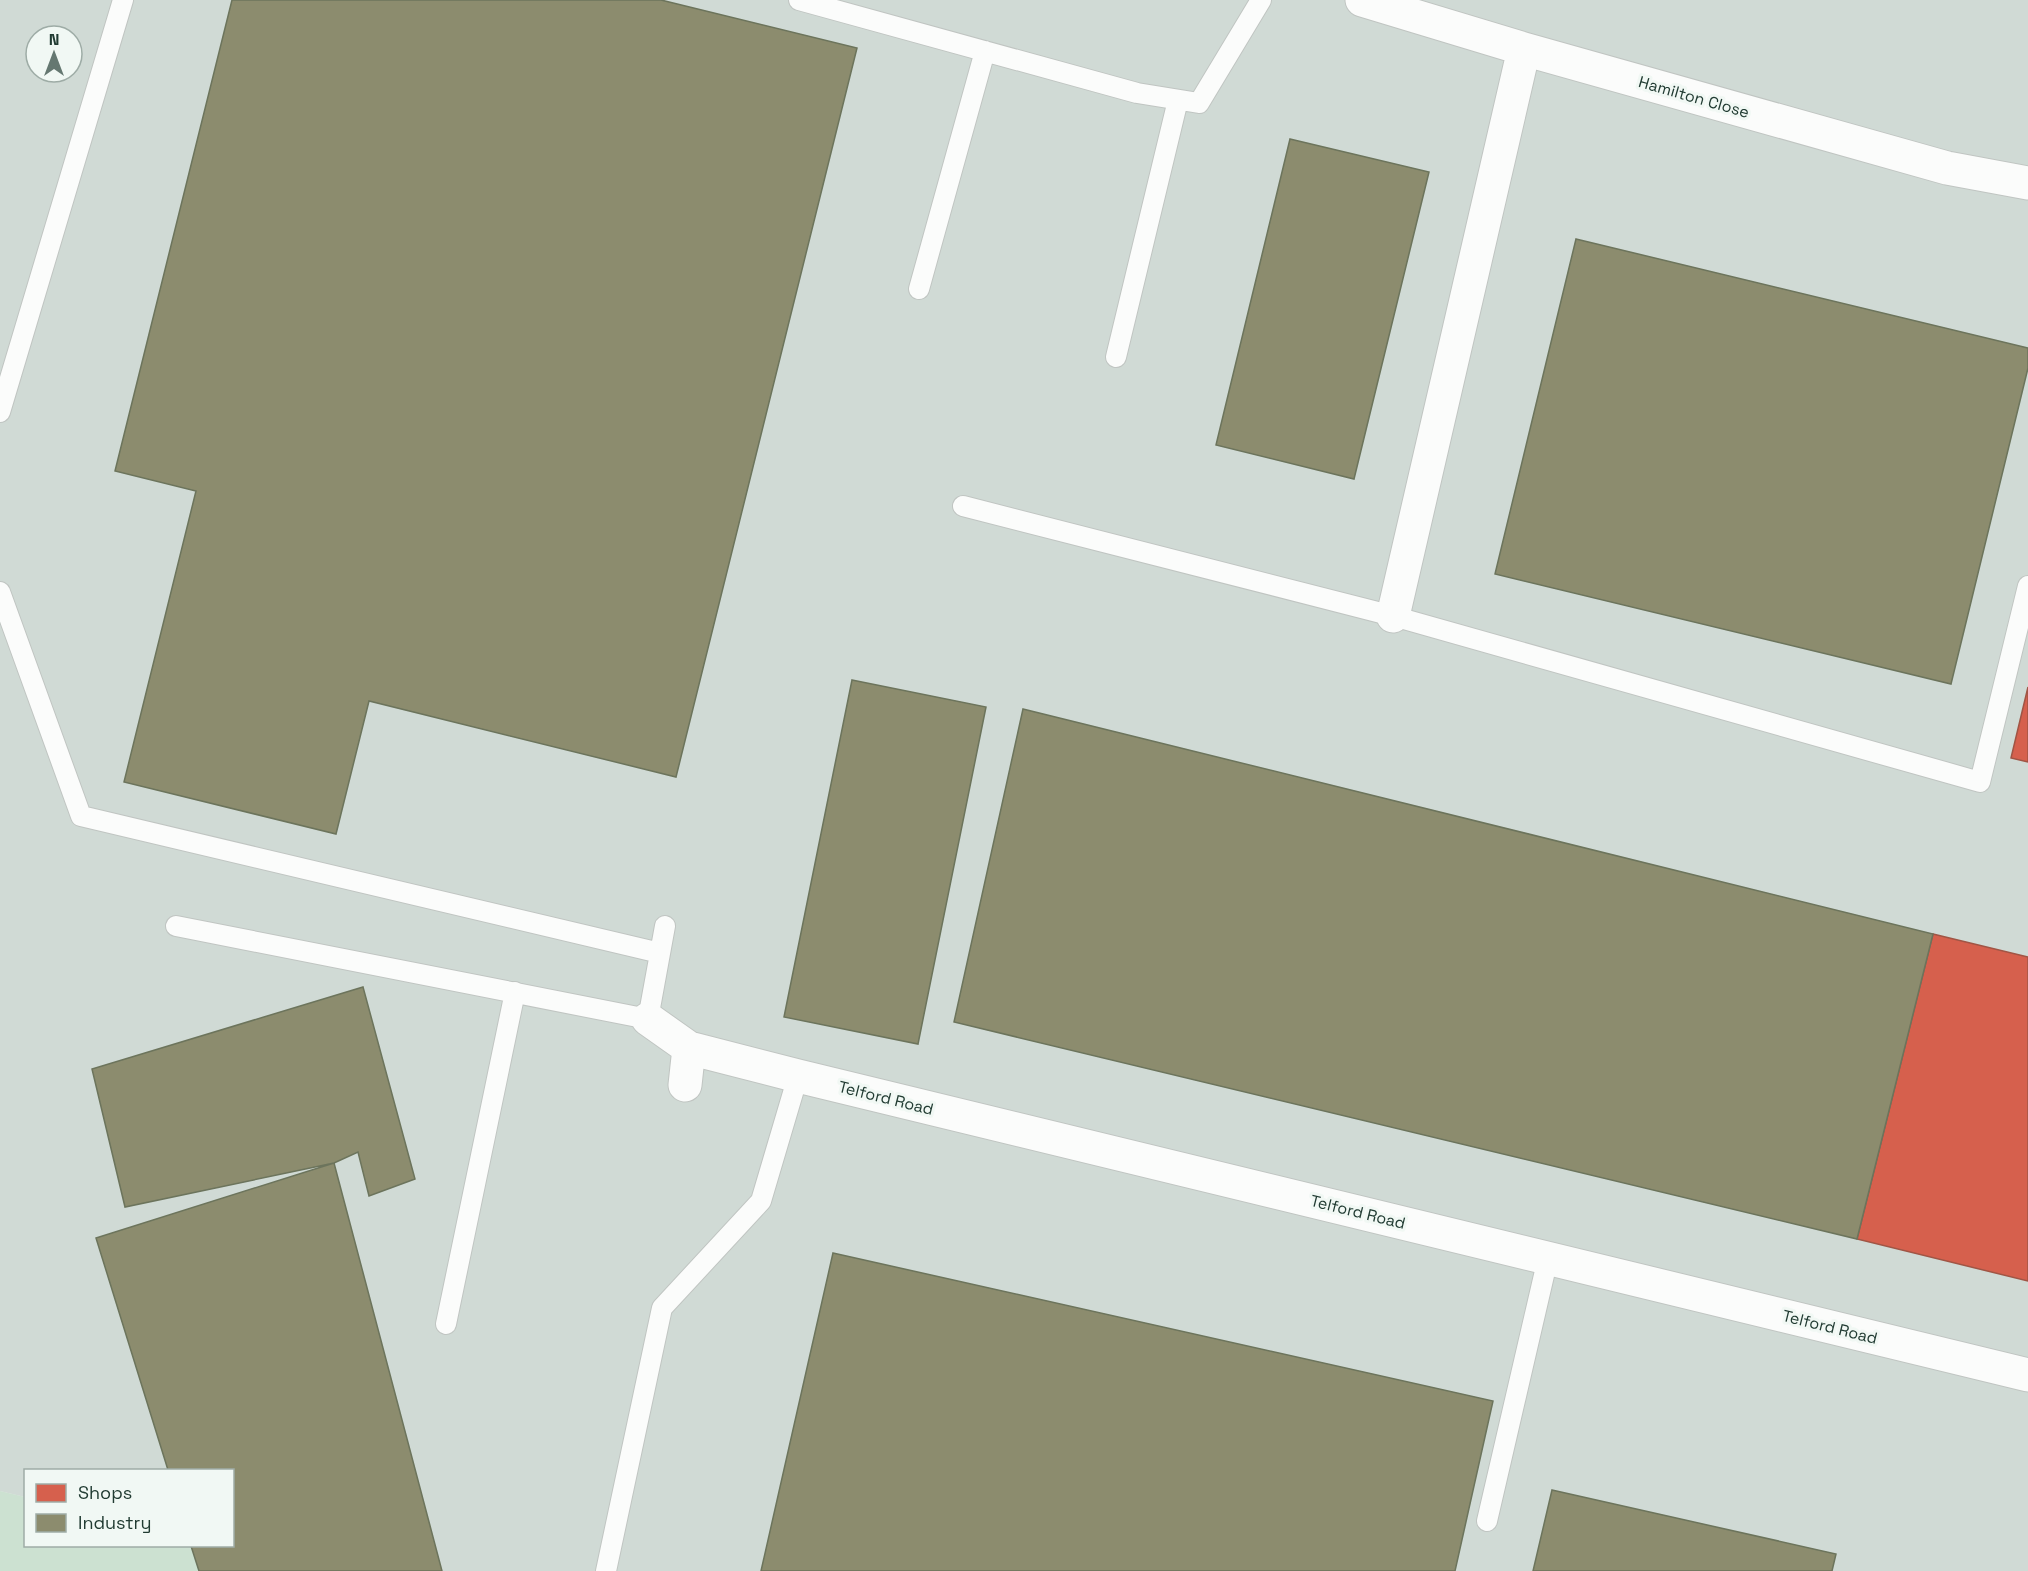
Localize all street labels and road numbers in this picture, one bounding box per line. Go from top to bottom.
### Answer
street label: Hamilton Close [1636,71,1752,123]
street label: Telford Road [836,1076,936,1120]
street label: Telford Road [1308,1190,1408,1234]
street label: Telford Road [1780,1305,1880,1349]

